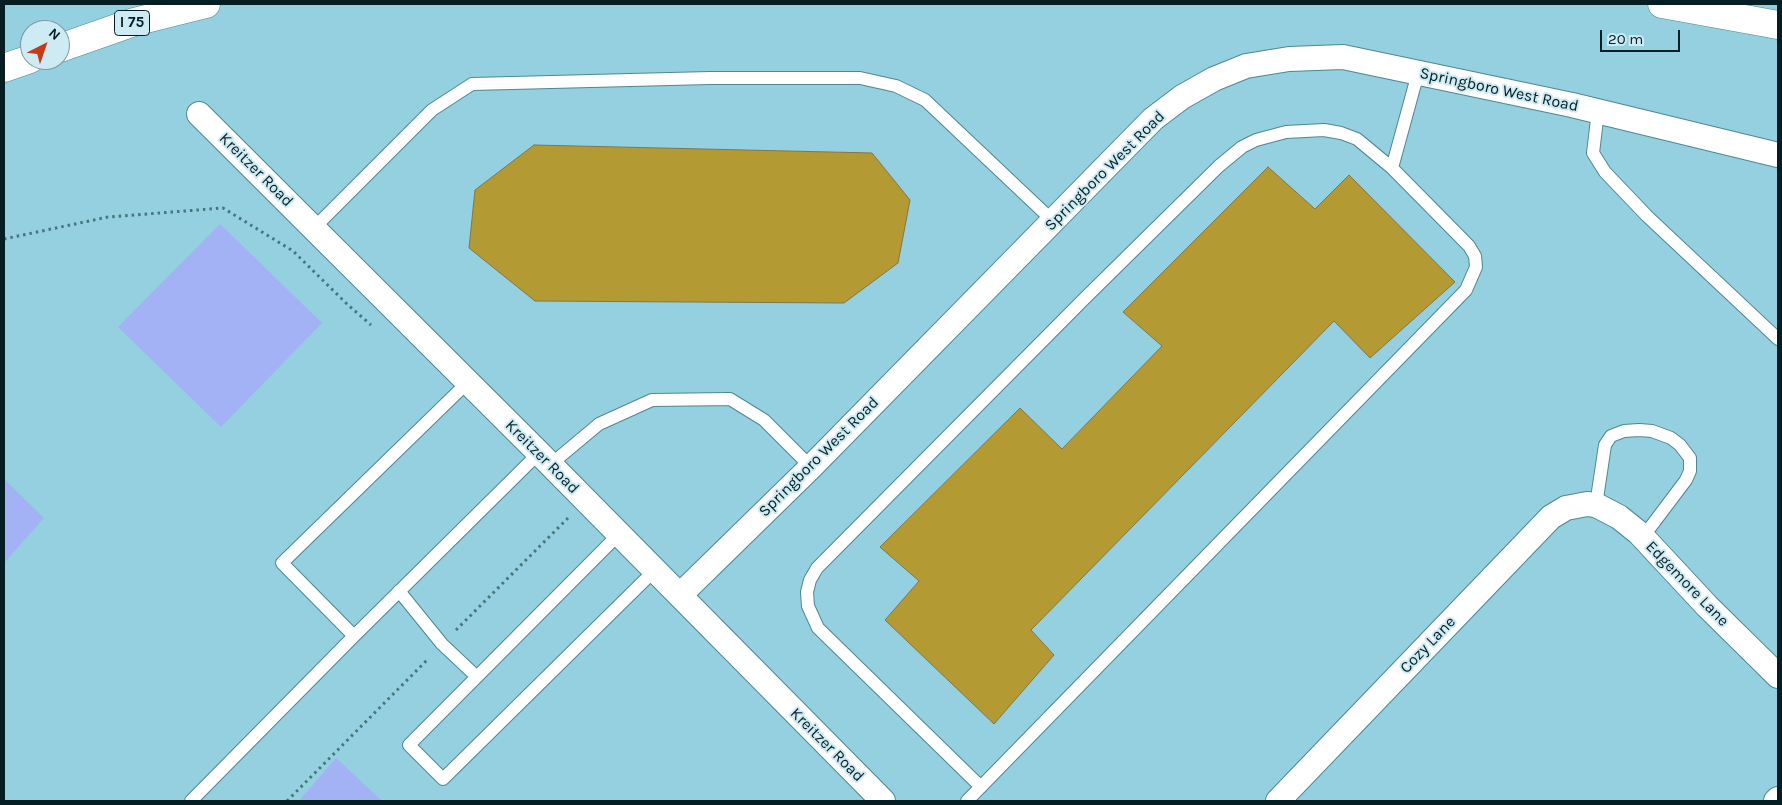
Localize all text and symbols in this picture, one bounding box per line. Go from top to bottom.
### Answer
road number: I 75 [114,10,150,36]
north arrow [20,20,70,70]
scale bar [1602,20,1682,52]
text: N [45,24,64,44]
text: 20 m [1608,30,1643,48]
street label: Springboro West Road [1418,64,1580,116]
street label: Springboro West Road [1041,107,1169,235]
street label: Kreitzer Road [215,129,297,211]
street label: Springboro West Road [755,393,883,521]
street label: Kreitzer Road [501,416,583,498]
street label: Edgemore Lane [1641,537,1733,631]
street label: Cozy Lane [1396,613,1460,677]
street label: Kreitzer Road [786,704,868,786]

